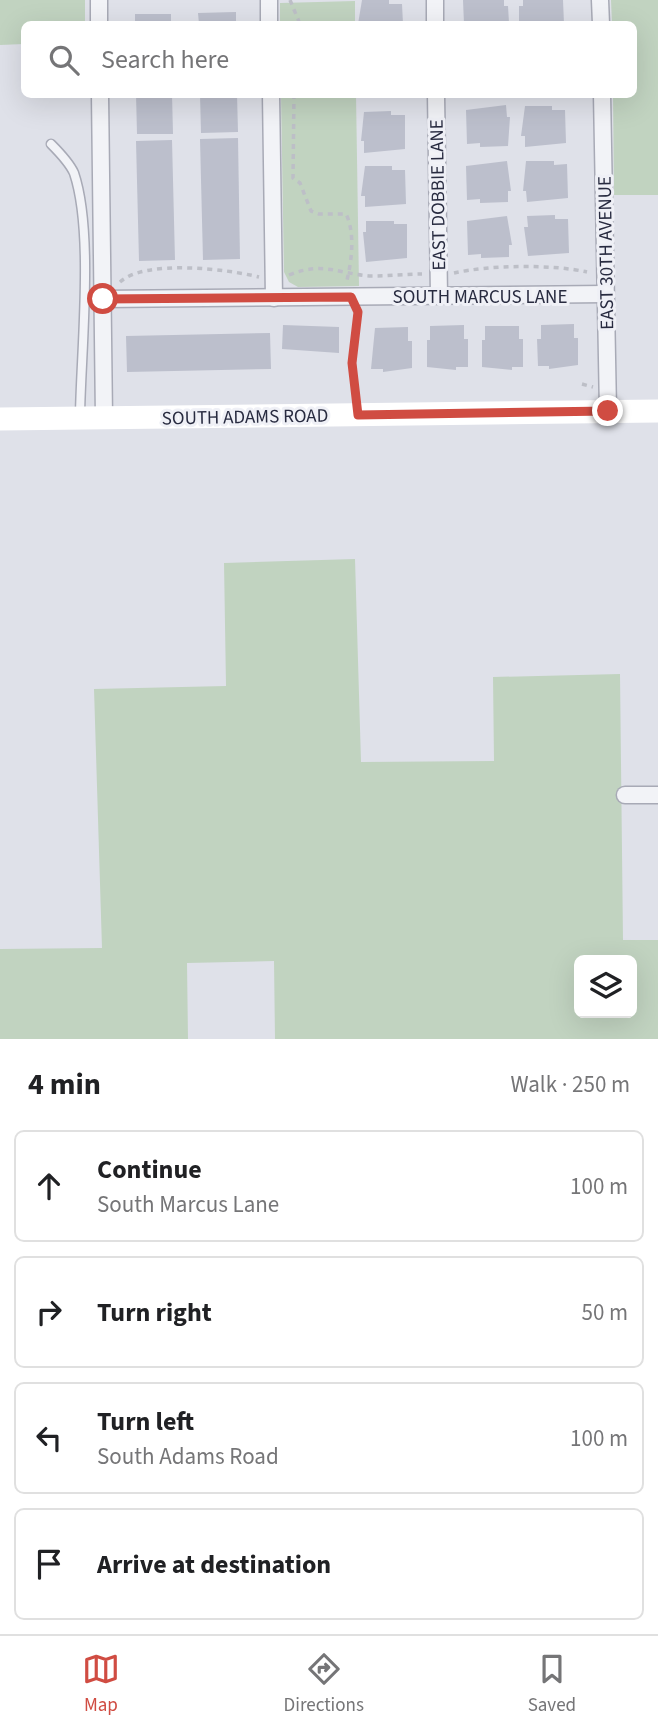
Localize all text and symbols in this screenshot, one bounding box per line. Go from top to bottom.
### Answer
search box [21,21,637,98]
icon: search [45,41,83,79]
text: Search here [101,41,229,78]
street label: EAST DOBBIE LANE [424,119,453,271]
street label: EAST 30TH AVENUE [592,176,621,330]
route start [87,283,118,314]
street label: SOUTH MARCUS LANE [393,284,567,311]
route end [592,395,623,426]
street label: SOUTH ADAMS ROAD [162,403,329,432]
map controls [574,955,637,1018]
button: layers [574,955,637,1018]
text: 4 min [28,1063,101,1106]
text: Walk · 250 m [511,1068,630,1101]
text: Continue [97,1151,202,1188]
icon: ahead [30,1167,68,1205]
text: 100 m [570,1170,628,1203]
text: South Marcus Lane [97,1188,279,1221]
icon: right [30,1293,68,1331]
text: Turn right [97,1294,212,1331]
text: 50 m [581,1296,628,1329]
text: Turn left [97,1403,194,1440]
icon: left [30,1419,68,1457]
text: 100 m [570,1422,628,1455]
text: South Adams Road [97,1440,279,1473]
icon: arrive [30,1545,68,1583]
text: Arrive at destination [97,1546,331,1583]
tab: Map [82,1650,120,1719]
tab: Directions [284,1650,364,1719]
tab: Saved [528,1650,576,1719]

